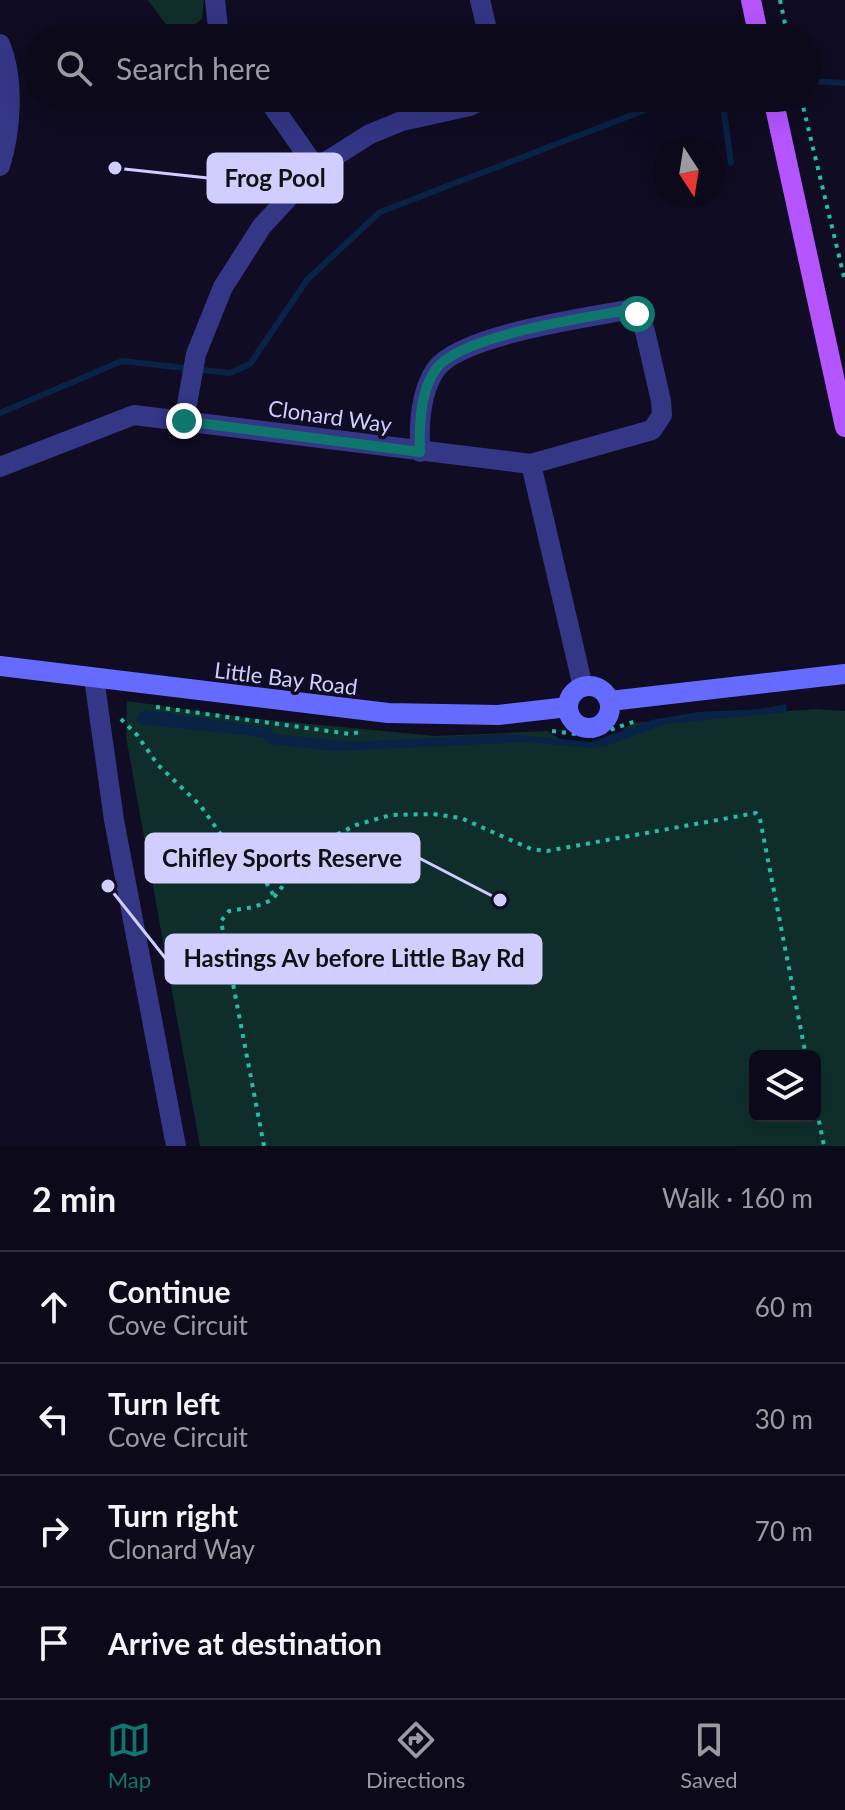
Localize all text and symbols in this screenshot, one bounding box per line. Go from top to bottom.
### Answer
search box [24,24,821,112]
icon: search [52,46,96,90]
text: Search here [116,50,271,86]
north arrow [653,136,725,208]
callout: Frog Pool [208,154,342,202]
text: Frog Pool [224,163,326,192]
route start [619,296,655,332]
street label: Clonard Way [267,394,394,438]
route end [166,403,202,439]
street label: Little Bay Road [213,656,359,700]
callout: Chifley Sports Reserve [146,834,419,882]
text: Chifley Sports Reserve [162,843,402,872]
callout: Hastings Av before Little Bay Rd [166,935,541,983]
text: Hastings Av before Little Bay Rd [183,943,525,972]
map controls [749,1050,821,1122]
button: layers [749,1050,821,1122]
text: 2 min [32,1178,116,1219]
text: Walk · 160 m [662,1182,813,1214]
text: Continue [108,1273,231,1309]
icon: ahead [32,1285,76,1329]
text: 60 m [755,1291,813,1323]
text: Cove Circuit [108,1309,248,1341]
text: Turn left [108,1385,220,1421]
icon: left [32,1397,76,1441]
text: 30 m [755,1403,813,1435]
text: Cove Circuit [108,1421,248,1453]
text: Turn right [108,1497,238,1533]
icon: right [32,1509,76,1553]
text: 70 m [755,1515,813,1547]
text: Clonard Way [108,1533,255,1565]
icon: arrive [32,1621,76,1665]
text: Arrive at destination [108,1625,382,1661]
tab: Map [107,1718,151,1793]
tab: Directions [366,1718,465,1793]
tab: Saved [680,1718,738,1793]

